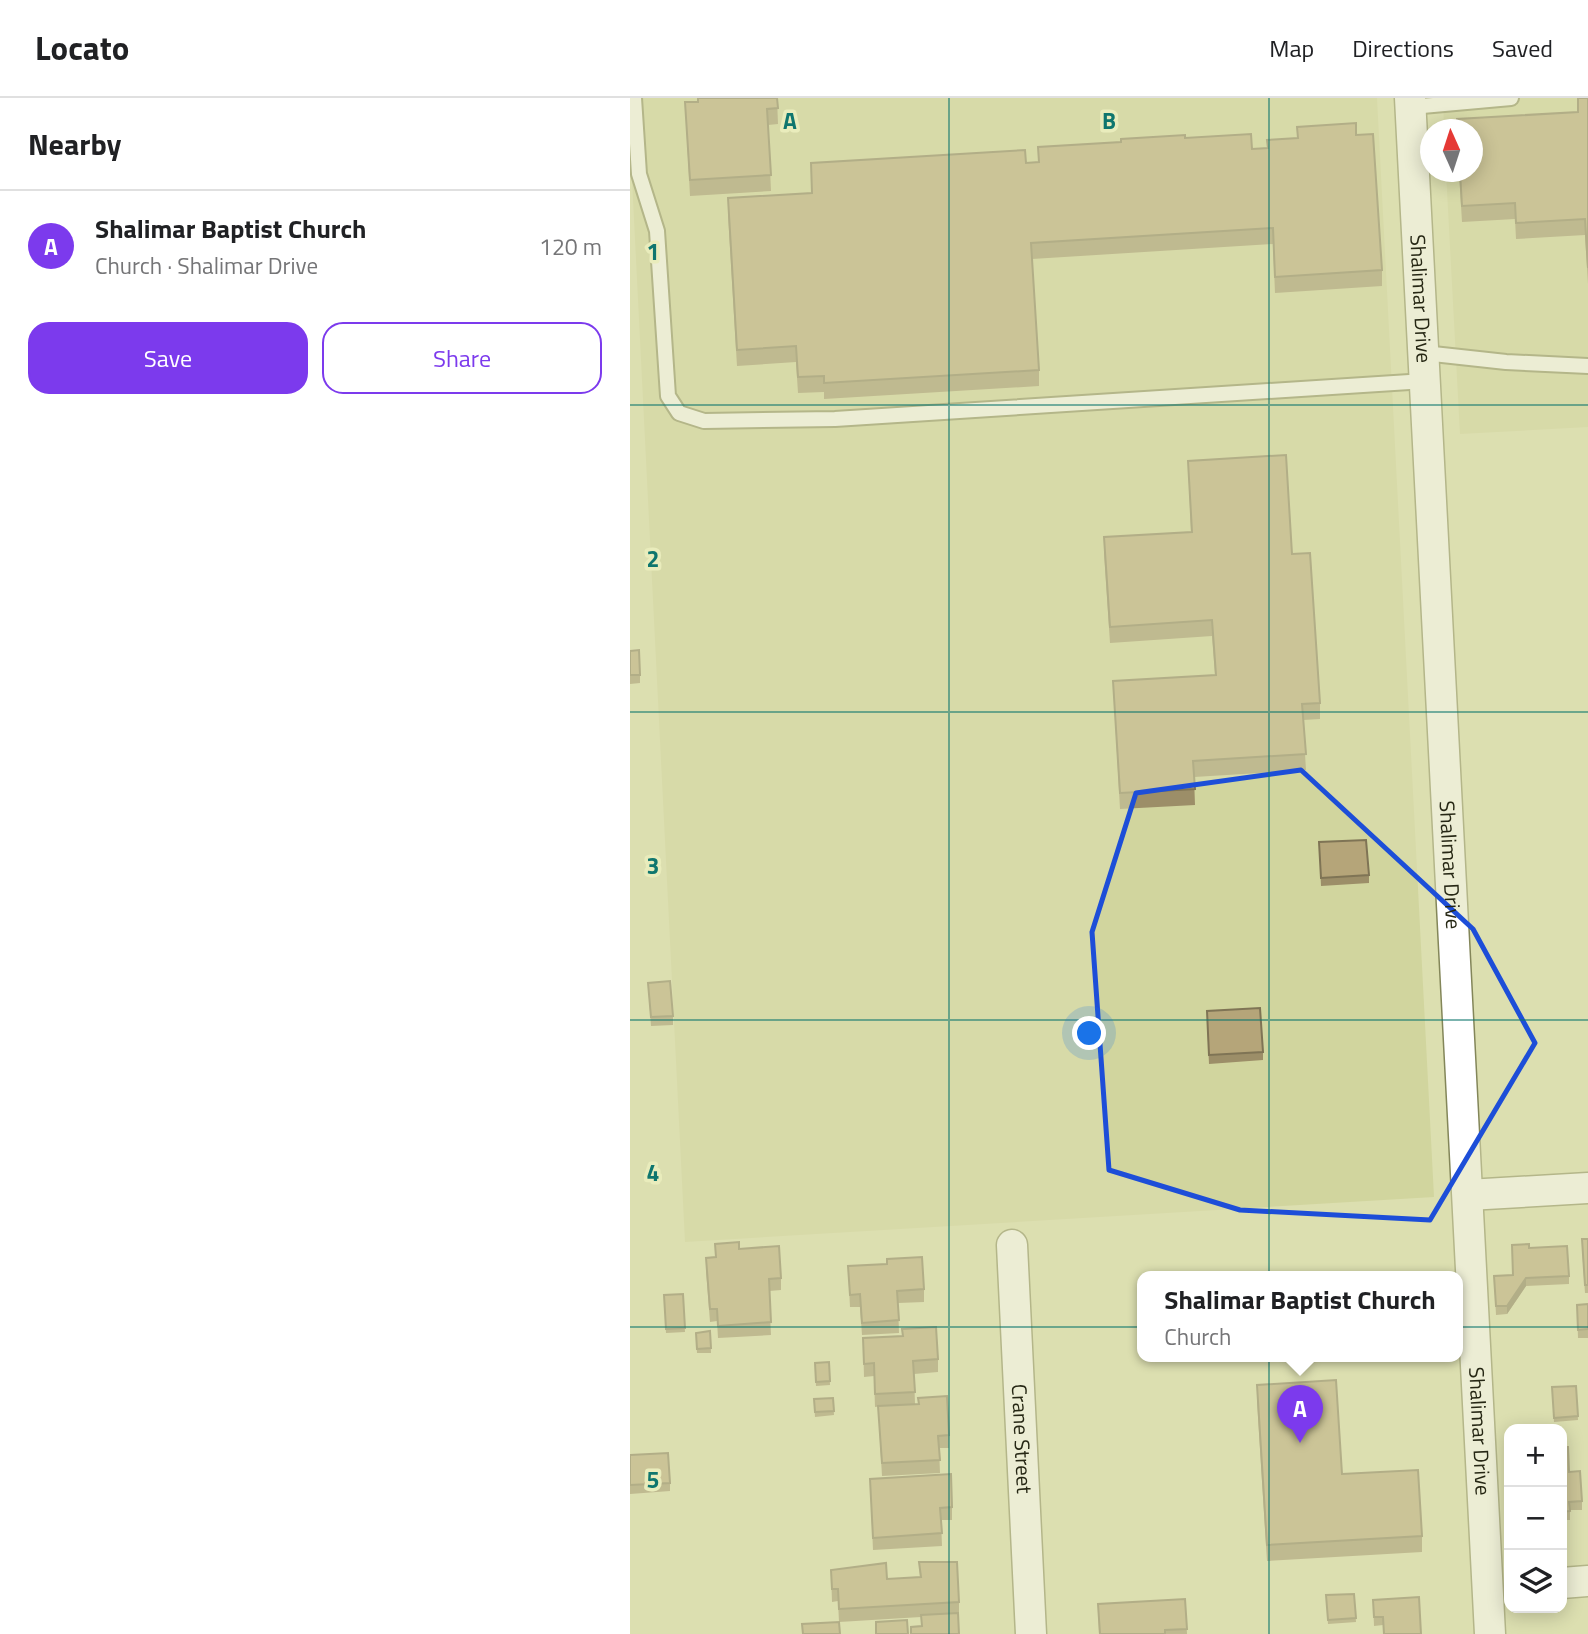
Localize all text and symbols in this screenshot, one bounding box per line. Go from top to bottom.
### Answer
text: Locato [35,23,129,73]
text: Map [1269,30,1314,66]
text: Directions [1352,30,1454,66]
text: Saved [1492,30,1553,66]
text: A [783,103,797,138]
text: B [1102,103,1116,138]
north arrow [1420,119,1483,182]
text: Nearby [28,121,121,167]
text: Shalimar Baptist Church [95,209,366,248]
text: A [44,229,58,264]
text: 120 m [539,229,602,264]
text: 1 [647,234,659,269]
street label: Shalimar Drive [1402,234,1441,364]
text: Church · Shalimar Drive [95,248,318,283]
button: Save [28,322,308,394]
button: Share [322,322,602,394]
text: 2 [647,541,659,576]
street label: Shalimar Drive [1432,800,1470,930]
text: 3 [647,848,659,883]
your location [1072,1016,1106,1050]
text: 4 [647,1155,659,1190]
popup [1137,1271,1463,1362]
text: Shalimar Baptist Church [1164,1280,1436,1319]
text: Church [1164,1319,1231,1354]
street label: Shalimar Drive [1461,1366,1500,1496]
street label: Crane Street [1004,1383,1041,1495]
pin: A [1277,1385,1323,1443]
map controls [1504,1424,1567,1613]
button: + [1504,1424,1567,1487]
text: 5 [647,1462,659,1497]
button: − [1504,1487,1567,1550]
button: layers [1504,1550,1567,1613]

